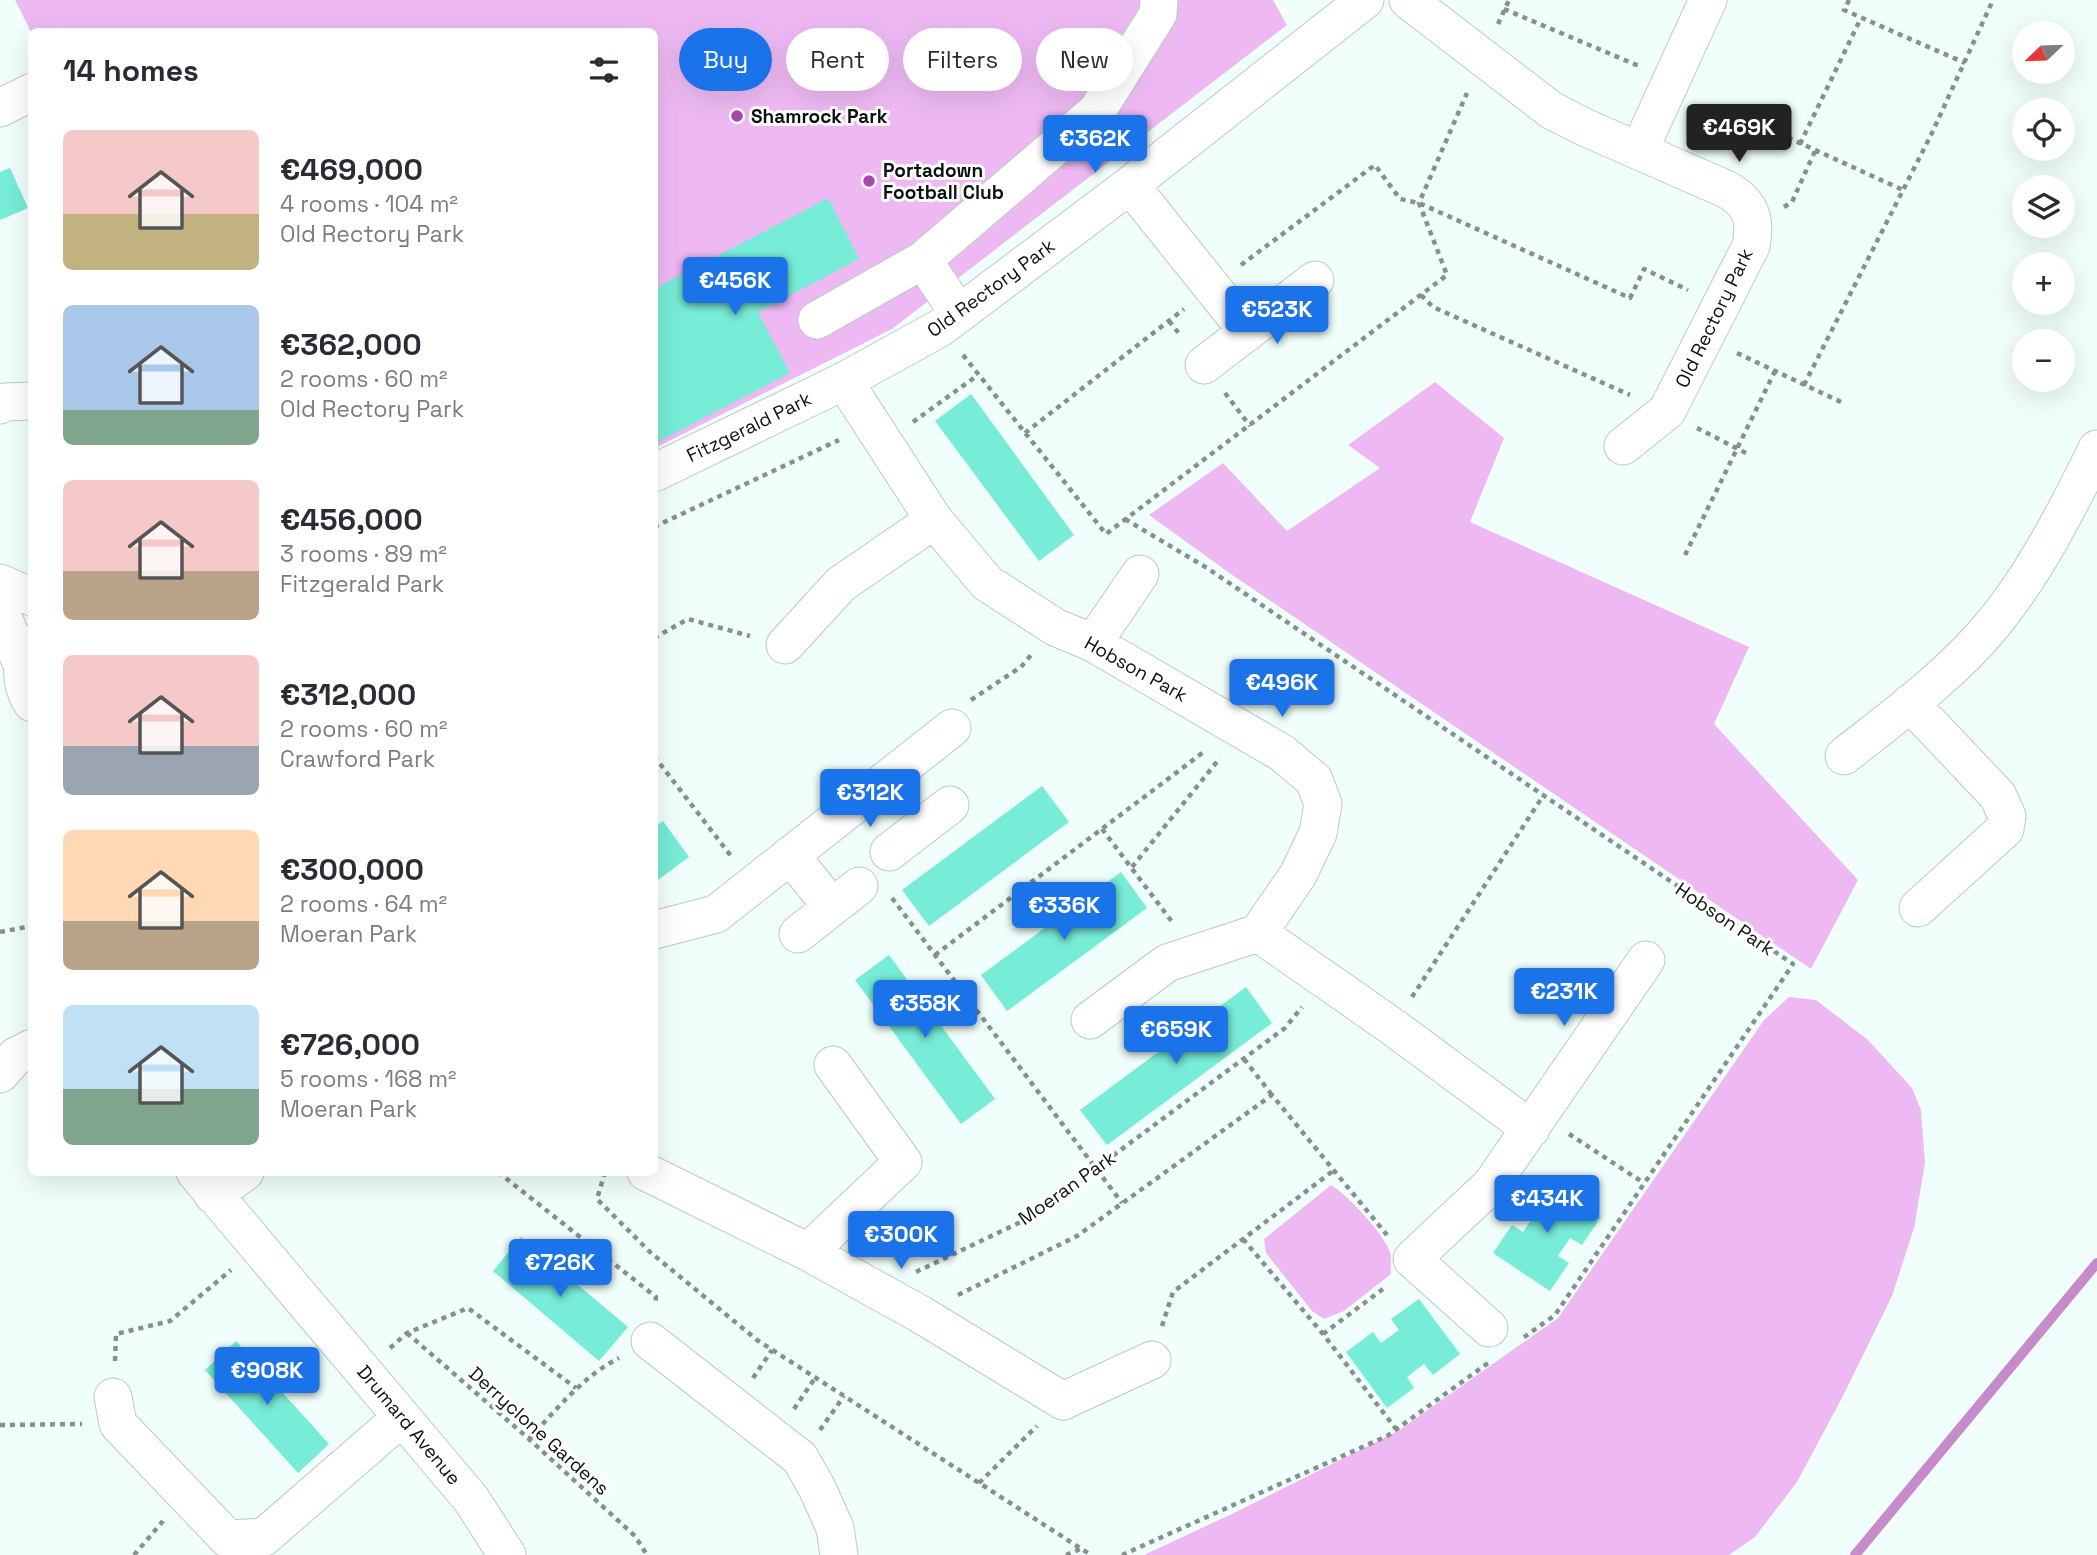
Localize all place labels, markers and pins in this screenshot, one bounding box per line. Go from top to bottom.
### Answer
place label: Shamrock Park [751,104,888,129]
pin: €469K [1690,104,1788,164]
marker: Shamrock Park [729,108,745,124]
pin: €362K [1046,116,1144,175]
place label: Portadown Football Club [883,158,1004,205]
marker: Portadown Football Club [861,173,877,189]
pin: €456K [686,258,784,317]
pin: €523K [1228,286,1326,346]
pin: €496K [1233,660,1331,719]
pin: €312K [821,770,919,829]
pin: €336K [1015,883,1113,942]
pin: €231K [1515,968,1613,1028]
pin: €358K [876,981,974,1040]
pin: €659K [1127,1006,1225,1066]
pin: €434K [1498,1176,1596,1235]
pin: €300K [852,1212,950,1271]
pin: €726K [511,1240,609,1299]
pin: €908K [218,1348,316,1407]

